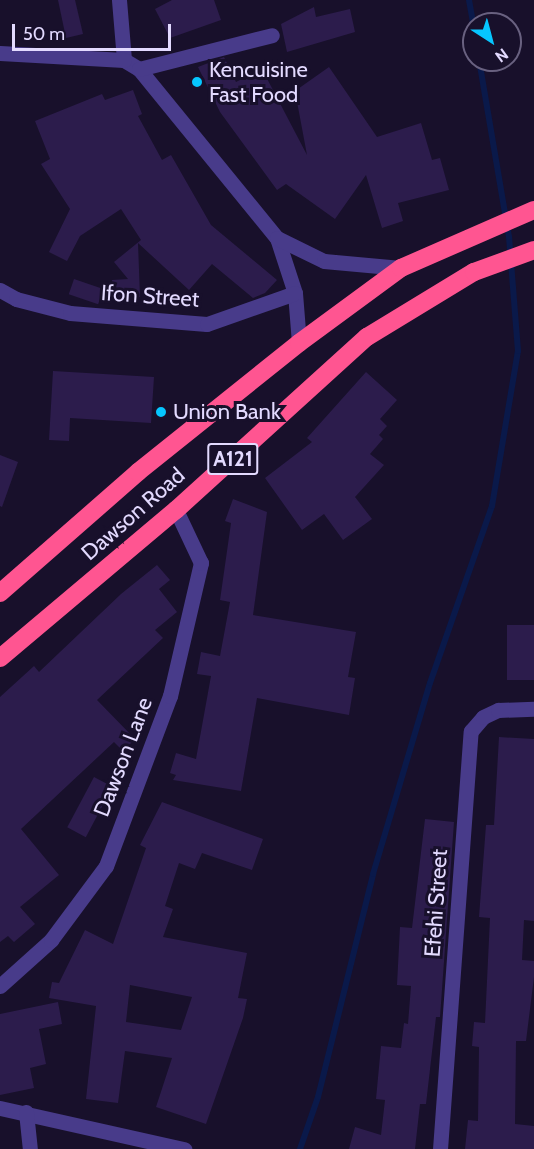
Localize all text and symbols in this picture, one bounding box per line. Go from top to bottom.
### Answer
scale bar [15,12,174,50]
north arrow [462,12,522,72]
text: 50 m [23,23,65,45]
text: N [492,44,512,66]
place label: Kencuisine Fast Food [209,56,308,107]
marker: Kencuisine Fast Food [190,75,204,89]
street label: Ifon Street [100,279,200,313]
place label: Union Bank [173,399,281,425]
marker: Union Bank [154,405,168,419]
road number: A121 [206,441,260,477]
street label: Dawson Road [76,462,190,566]
street label: Dawson Lane [88,694,158,820]
street label: Efehi Street [419,848,453,958]

